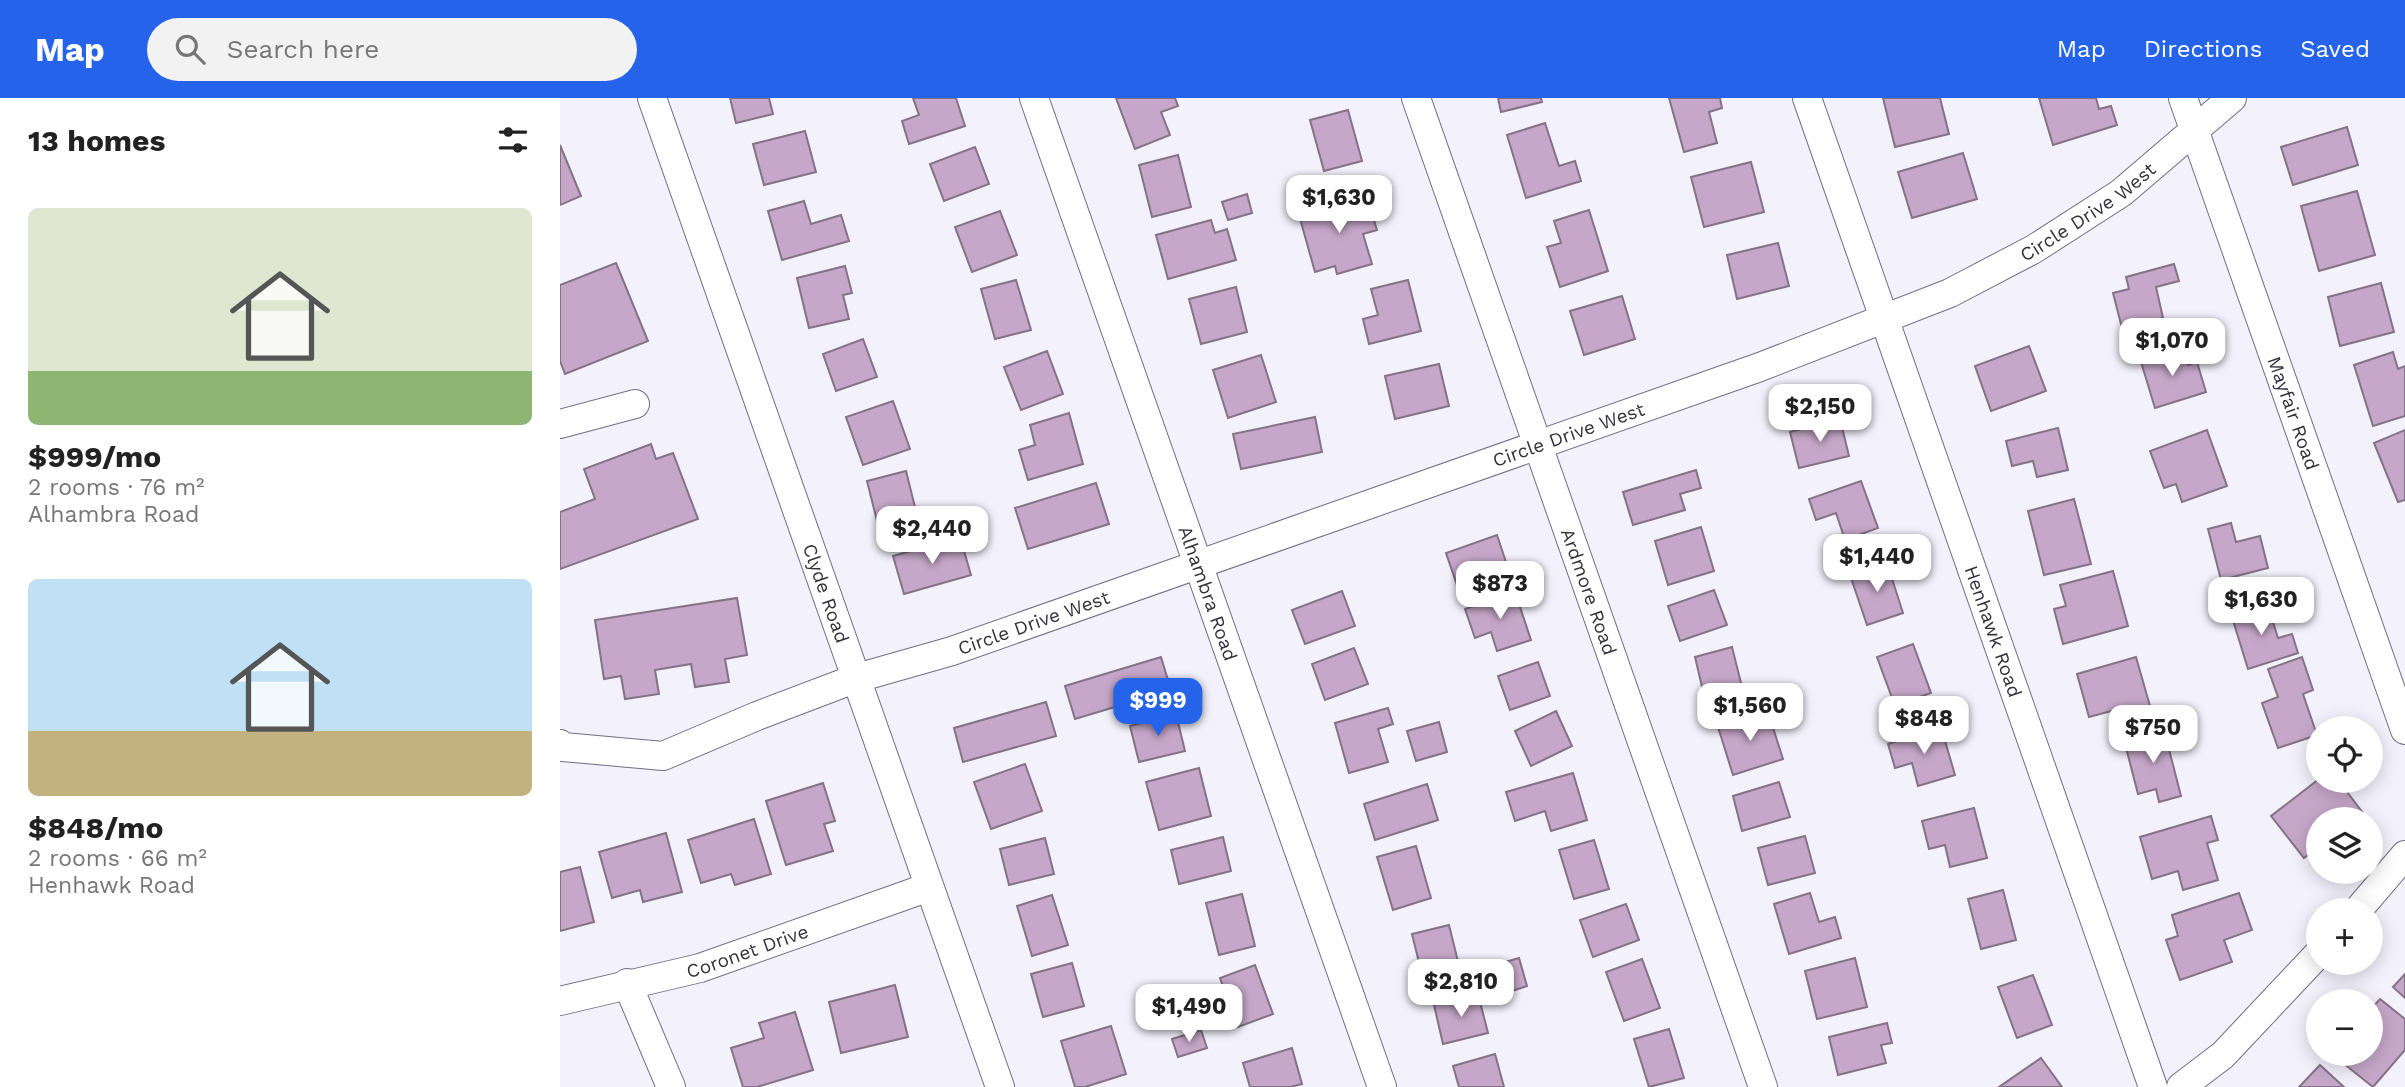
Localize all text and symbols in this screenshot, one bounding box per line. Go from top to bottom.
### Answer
search box [147,18,637,81]
text: Map [35,30,105,69]
icon: search [171,30,209,68]
text: Search here [227,34,379,64]
text: Map [2057,35,2106,63]
text: Directions [2144,35,2262,63]
text: Saved [2300,35,2370,63]
icon: filters [494,121,532,159]
text: 13 homes [28,123,165,158]
street label: Circle Drive West [2016,158,2160,266]
pin: $1,630 [1282,176,1396,235]
text: $1,630 [1302,184,1376,211]
icon: home [217,253,343,379]
pin: $1,070 [2115,318,2229,378]
text: $1,070 [2135,327,2209,354]
street label: Mayfair Road [2263,353,2324,473]
pin: $2,150 [1763,384,1877,444]
text: $2,150 [1785,393,1855,420]
street label: Circle Drive West [1490,397,1648,472]
text: $999/mo [28,439,161,474]
text: 2 rooms · 76 m² [28,474,204,501]
text: Alhambra Road [28,501,199,528]
pin: $2,440 [875,506,989,566]
text: $2,440 [892,515,972,542]
street label: Alhambra Road [1173,523,1242,664]
street label: Ardmore Road [1556,525,1622,658]
pin: $1,440 [1820,534,1934,594]
street label: Clyde Road [798,541,854,646]
text: $1,440 [1839,543,1915,570]
pin: $873 [1459,561,1541,621]
street label: Henhawk Road [1959,563,2027,700]
text: $873 [1472,570,1528,597]
pin: $1,630 [2204,578,2318,637]
street label: Circle Drive West [955,586,1113,660]
text: $1,630 [2224,586,2298,613]
icon: home [217,624,343,750]
pin: $999 [1117,678,1199,738]
pin: $1,560 [1693,684,1807,743]
text: $999 [1129,687,1187,714]
text: $1,560 [1713,692,1787,719]
pin: $848 [1883,696,1965,756]
text: $848 [1895,705,1953,732]
pin: $750 [2112,706,2194,765]
text: $750 [2125,714,2181,741]
map controls [2306,716,2383,1066]
button: locate [2306,716,2383,793]
button: layers [2306,807,2383,884]
text: $848/mo [28,810,163,845]
text: 2 rooms · 66 m² [28,845,207,872]
text: Henhawk Road [28,872,195,899]
button: + [2306,898,2383,975]
street label: Coronet Drive [684,920,811,983]
pin: $2,810 [1404,960,1518,1019]
text: $2,810 [1424,968,1498,995]
pin: $1,490 [1132,984,1246,1044]
button: − [2306,989,2383,1066]
text: $1,490 [1151,993,1227,1020]

